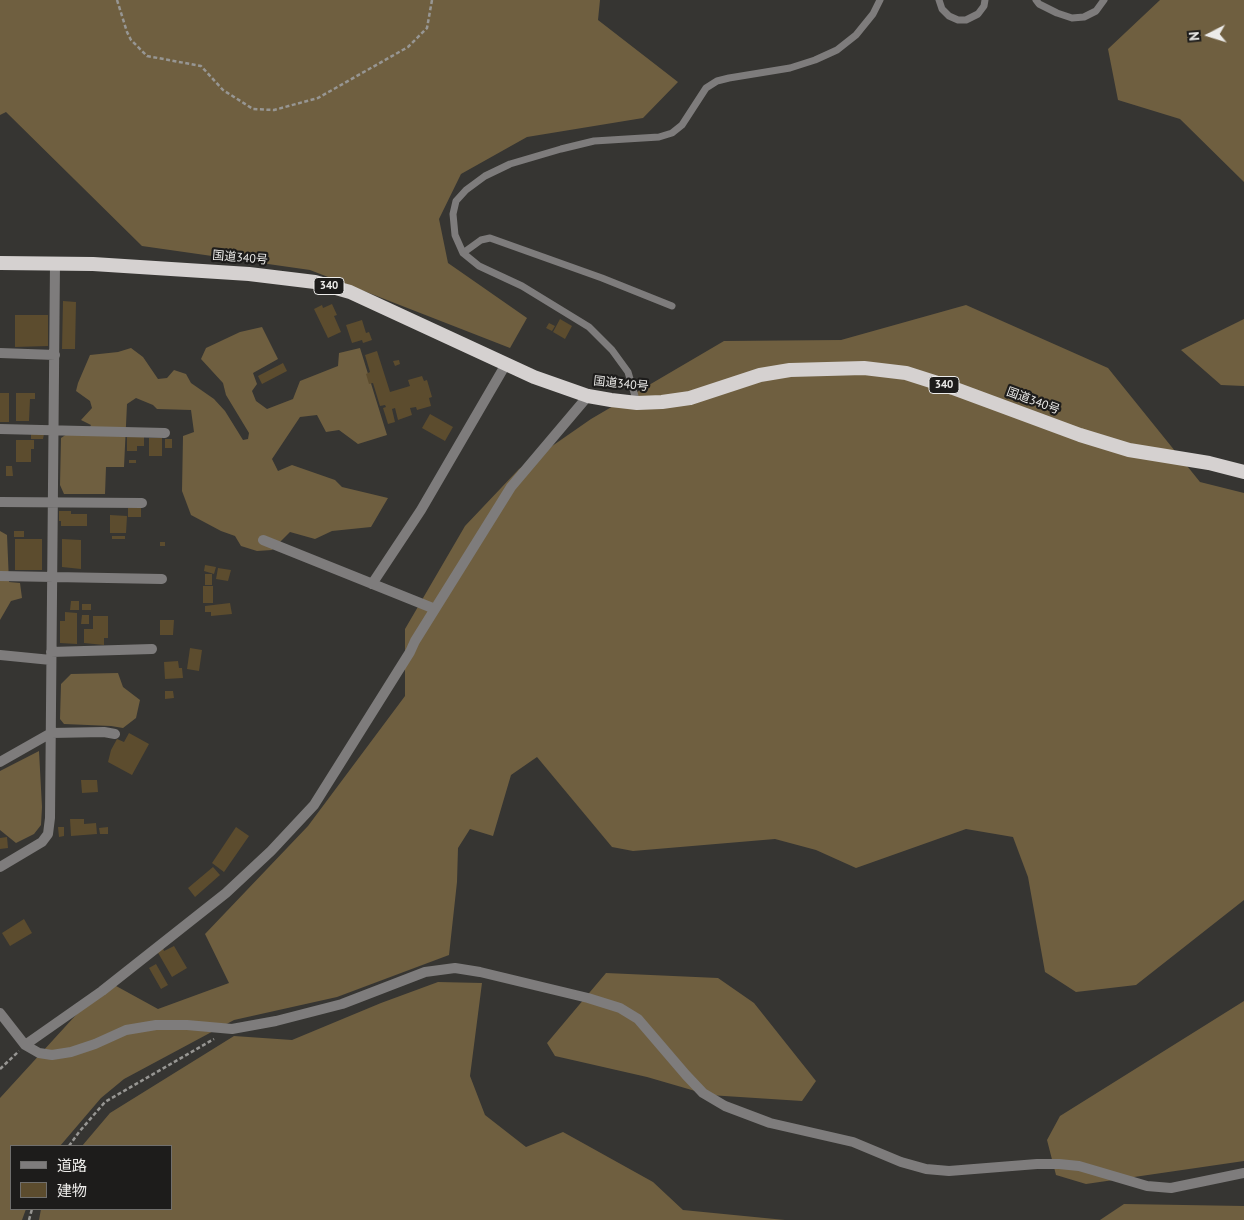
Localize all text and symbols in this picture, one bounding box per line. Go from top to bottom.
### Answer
north arrow [1184,10,1234,60]
text: N [1185,31,1203,42]
street label: 国道340号 [212,248,268,268]
road number: 340 [314,278,344,294]
street label: 国道340号 [593,374,649,394]
road number: 340 [929,376,959,394]
street label: 国道340号 [1004,385,1062,417]
legend [10,1145,172,1210]
text: 道路 [57,1156,87,1175]
text: 建物 [57,1181,87,1200]

